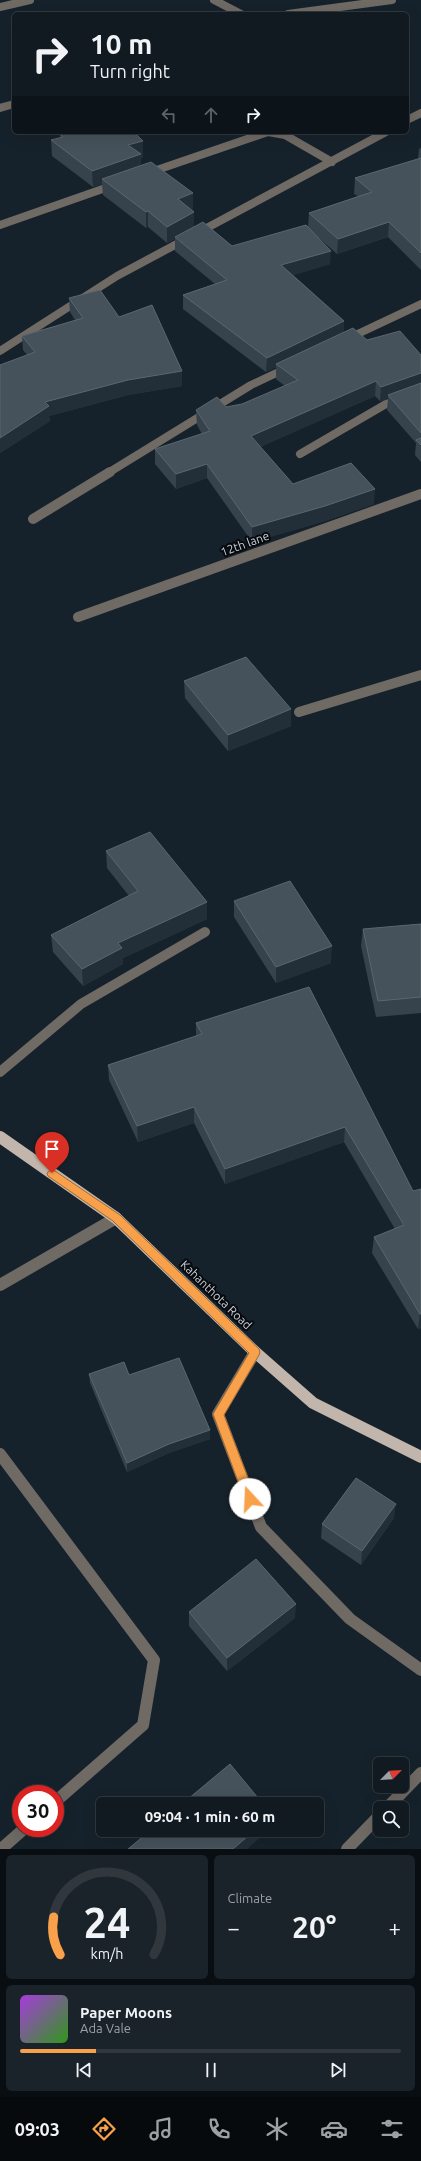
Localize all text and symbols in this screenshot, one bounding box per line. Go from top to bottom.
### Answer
icon: right [24,28,76,80]
text: 10 m [90,28,152,59]
text: Turn right [90,61,170,81]
icon: left [158,104,180,126]
icon: ahead [200,104,222,126]
icon: right [242,104,264,126]
street label: 12th lane [219,529,271,558]
pin [35,1132,69,1173]
icon: arrive [41,1138,63,1160]
street label: Kahanthota Road [178,1258,254,1332]
position arrow [229,1478,271,1520]
north arrow [373,1757,409,1793]
map controls [373,1757,409,1837]
speed limit sign: 30 [12,1785,64,1837]
button: search [373,1801,409,1837]
text: 09:04 · 1 min · 60 m [145,1808,275,1825]
text: Climate [228,1891,272,1905]
text: 24 [83,1899,130,1946]
text: 20° [292,1910,336,1944]
text: − [228,1915,240,1940]
text: + [389,1915,401,1940]
text: km/h [90,1946,123,1962]
text: Paper Moons [80,2004,172,2021]
text: Ada Vale [80,2021,131,2035]
icon: previous [73,2059,95,2081]
icon: pause [200,2059,222,2081]
icon: next [327,2059,349,2081]
icon: directions [90,2115,118,2143]
icon: music [147,2115,175,2143]
icon: phone [205,2115,233,2143]
icon: climate [263,2115,291,2143]
icon: car [320,2115,348,2143]
icon: filters [378,2115,406,2143]
text: 09:03 [15,2119,60,2139]

